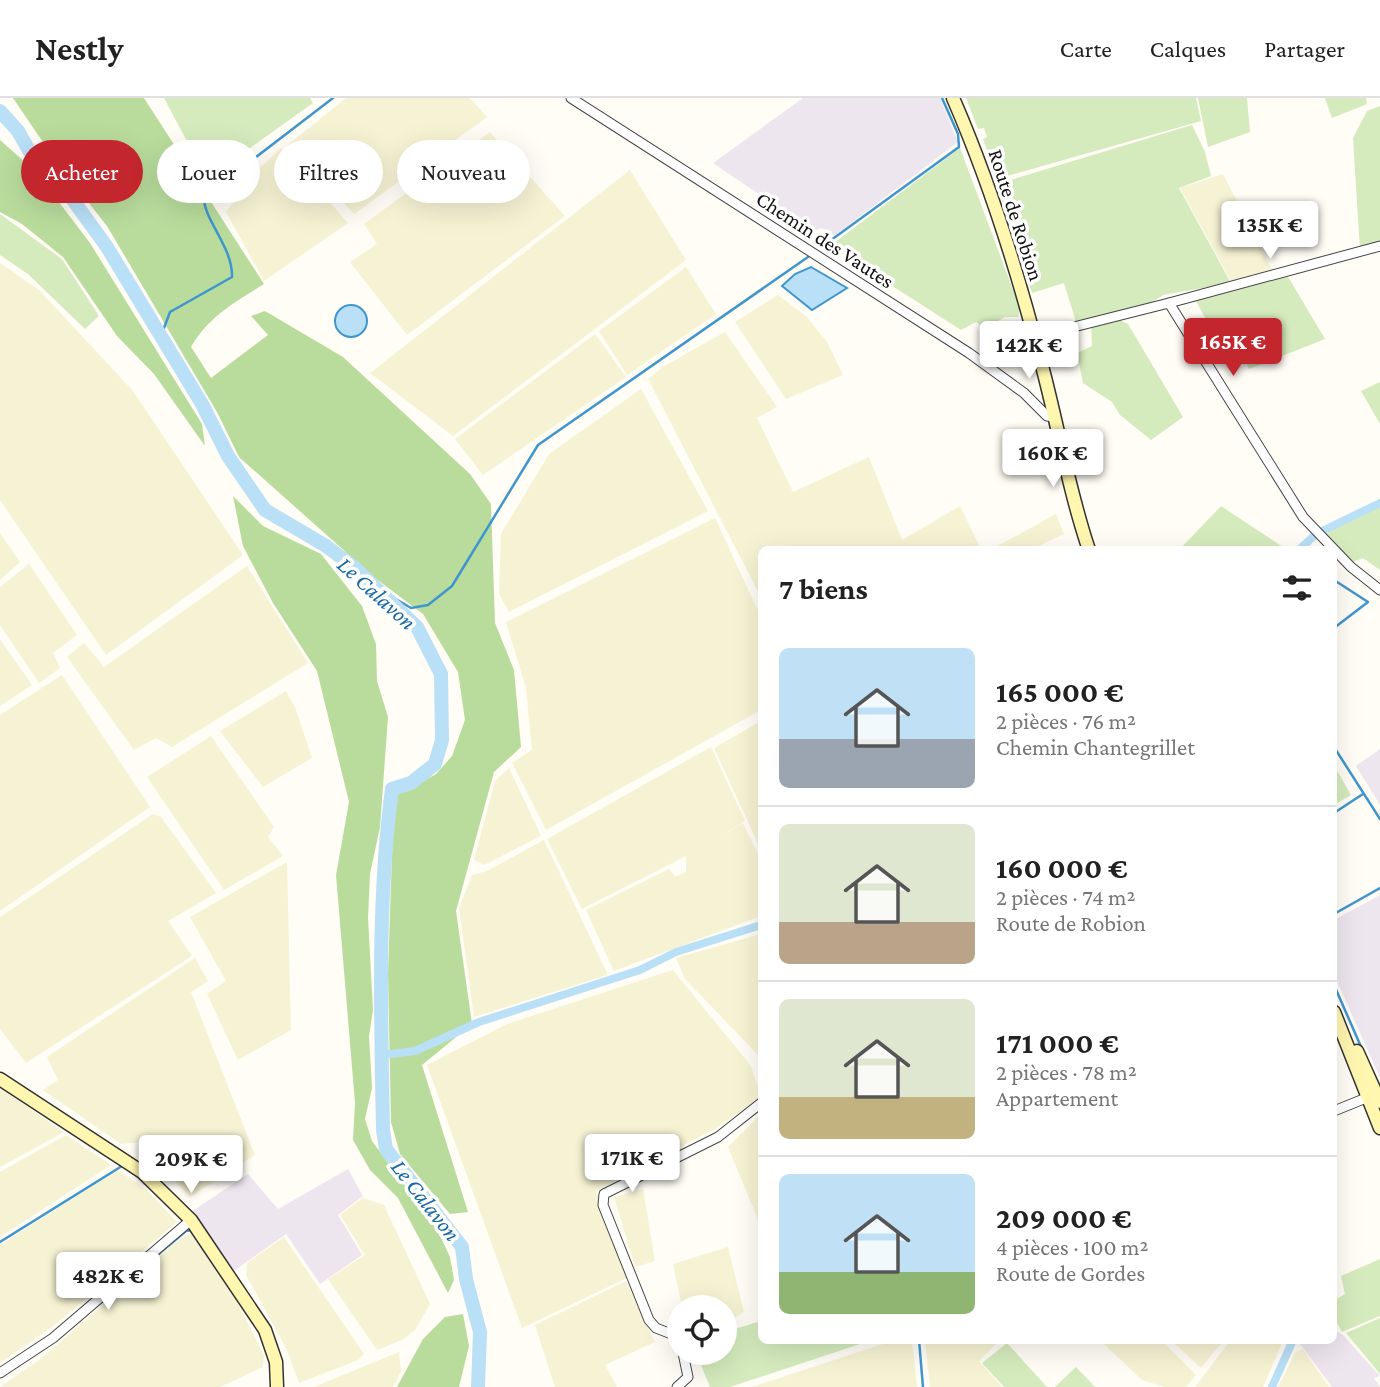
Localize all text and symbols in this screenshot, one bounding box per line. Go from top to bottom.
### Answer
text: Nestly [35,30,123,67]
text: Carte [1060,35,1112,62]
text: Calques [1150,35,1226,62]
text: Partager [1264,35,1345,62]
chip: Acheter [21,140,143,203]
chip: Louer [157,140,260,203]
chip: Filtres [274,140,383,203]
chip: Nouveau [397,140,530,203]
street label: Route de Robion [983,146,1049,284]
street label: Chemin des Vautes [752,187,898,293]
pin: 135K € [1213,202,1327,261]
text: 135K € [1237,211,1303,237]
pin: 165K € [1176,318,1290,378]
pin: 142K € [972,322,1086,381]
text: 165K € [1200,328,1266,354]
text: 142K € [996,331,1062,357]
pin: 160K € [996,430,1110,489]
text: 160K € [1018,439,1088,465]
water label: Le Calavon [333,551,421,635]
icon: filters [1278,569,1316,607]
text: 7 biens [779,572,868,605]
text: 165 000 € [996,675,1124,708]
icon: home [835,676,919,760]
text: 2 pièces · 76 m² [996,708,1136,734]
text: Chemin Chantegrillet [996,734,1195,760]
text: 160 000 € [996,851,1128,884]
icon: home [835,852,919,936]
text: 2 pièces · 74 m² [996,884,1136,910]
text: Route de Robion [996,910,1146,936]
text: 171 000 € [996,1026,1119,1059]
icon: home [835,1027,919,1111]
text: 2 pièces · 78 m² [996,1059,1137,1085]
text: Appartement [996,1085,1118,1111]
pin: 171K € [575,1134,689,1194]
pin: 209K € [134,1136,248,1195]
text: 171K € [601,1144,663,1170]
text: 209K € [155,1145,227,1171]
water label: Le Calavon [386,1154,466,1246]
text: 209 000 € [996,1201,1132,1234]
icon: home [835,1202,919,1286]
text: 4 pièces · 100 m² [996,1234,1148,1260]
pin: 482K € [51,1252,165,1312]
text: Route de Gordes [996,1260,1145,1286]
text: 482K € [72,1262,144,1288]
map controls [667,1295,737,1365]
button: locate [667,1295,737,1365]

